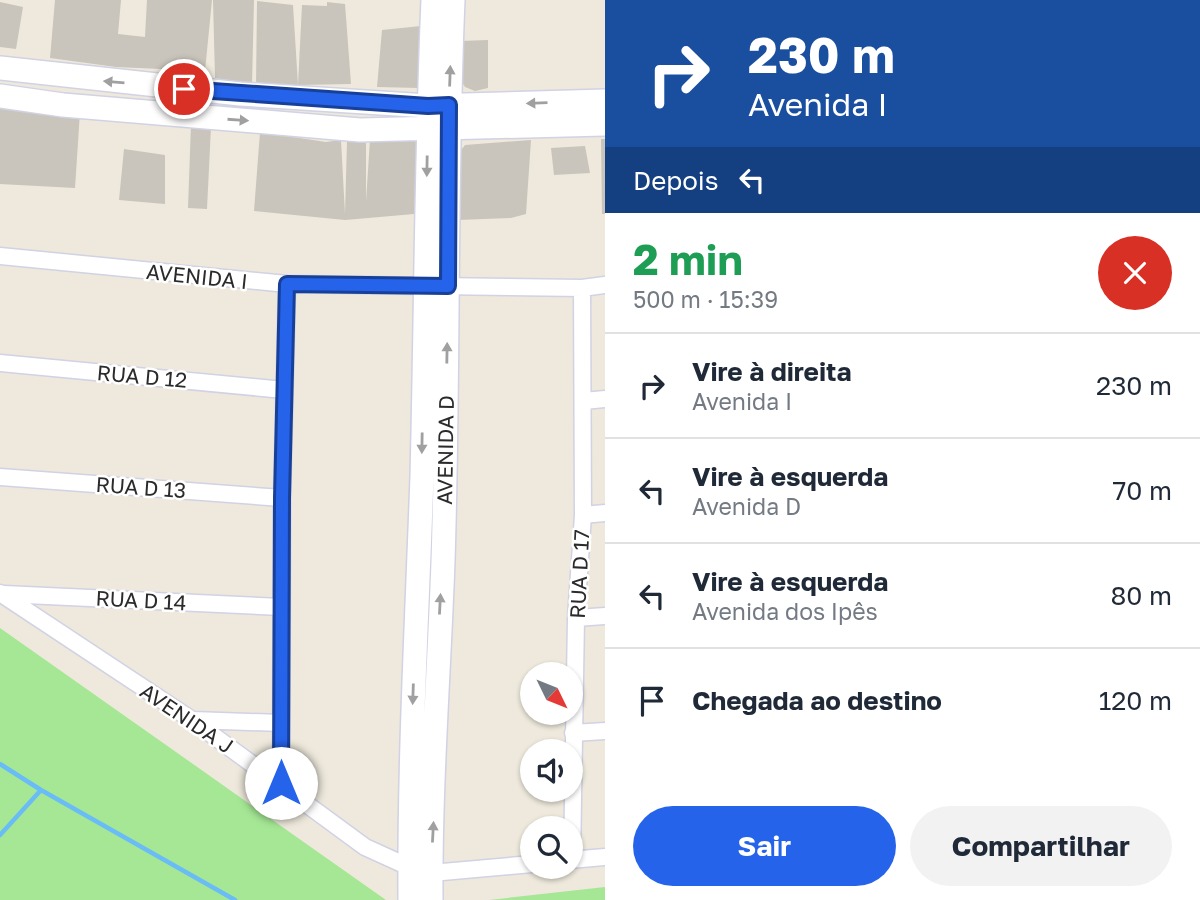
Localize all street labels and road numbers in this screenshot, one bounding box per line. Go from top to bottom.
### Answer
street label: AVENIDA I [145,258,249,294]
street label: RUA D 12 [96,359,188,393]
street label: AVENIDA D [431,395,459,505]
street label: RUA D 13 [95,471,187,503]
street label: RUA D 17 [564,529,594,619]
street label: RUA D 14 [95,585,187,615]
street label: AVENIDA J [135,677,239,759]

